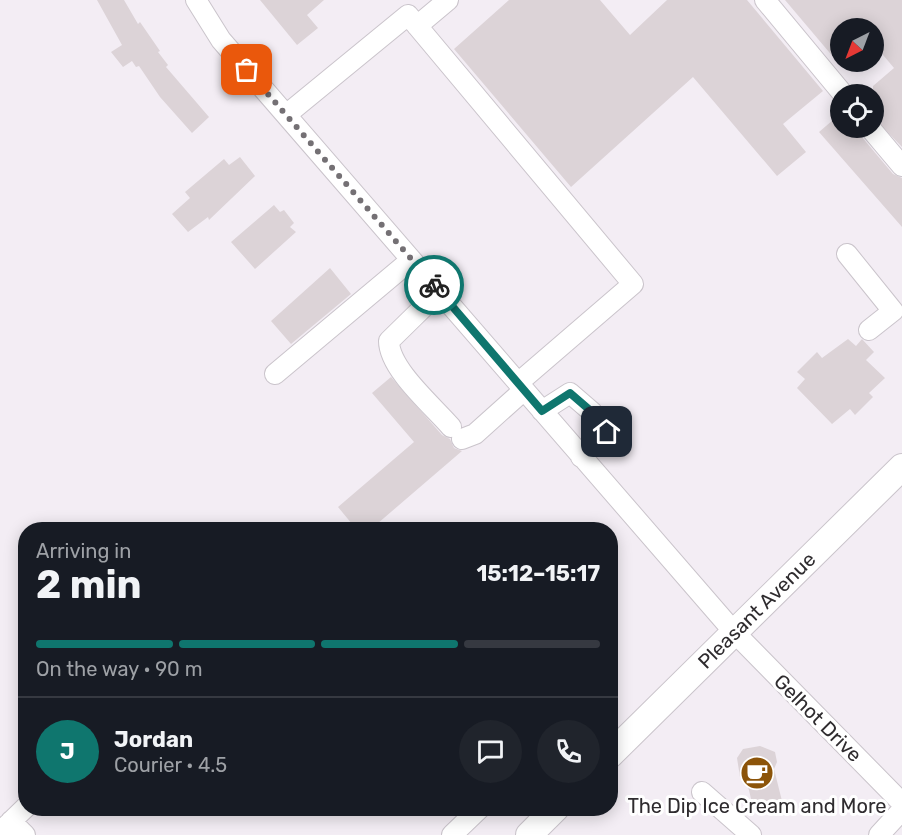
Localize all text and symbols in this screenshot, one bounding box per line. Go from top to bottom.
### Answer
north arrow [830,18,884,72]
map controls [830,18,884,138]
pin [221,44,272,95]
icon: bag [230,53,263,86]
button: locate [830,84,884,138]
courier [404,255,464,315]
icon: bike [418,269,451,302]
pin [581,406,632,457]
icon: home [590,415,623,448]
text: Arriving in [36,539,131,563]
street label: Pleasant Avenue [693,547,820,673]
text: 15:12–15:17 [476,560,600,587]
text: 2 min [36,562,142,608]
text: On the way · 90 m [36,657,202,681]
street label: Gelhot Drive [769,669,867,767]
button: chat [459,720,522,783]
button: phone [537,720,600,783]
text: Jordan [114,726,193,753]
text: J [60,738,75,765]
text: Courier · 4.5 [114,753,227,777]
cafe icon: The Dip Ice Cream and More [739,755,775,791]
place label: The Dip Ice Cream and More [627,794,887,818]

